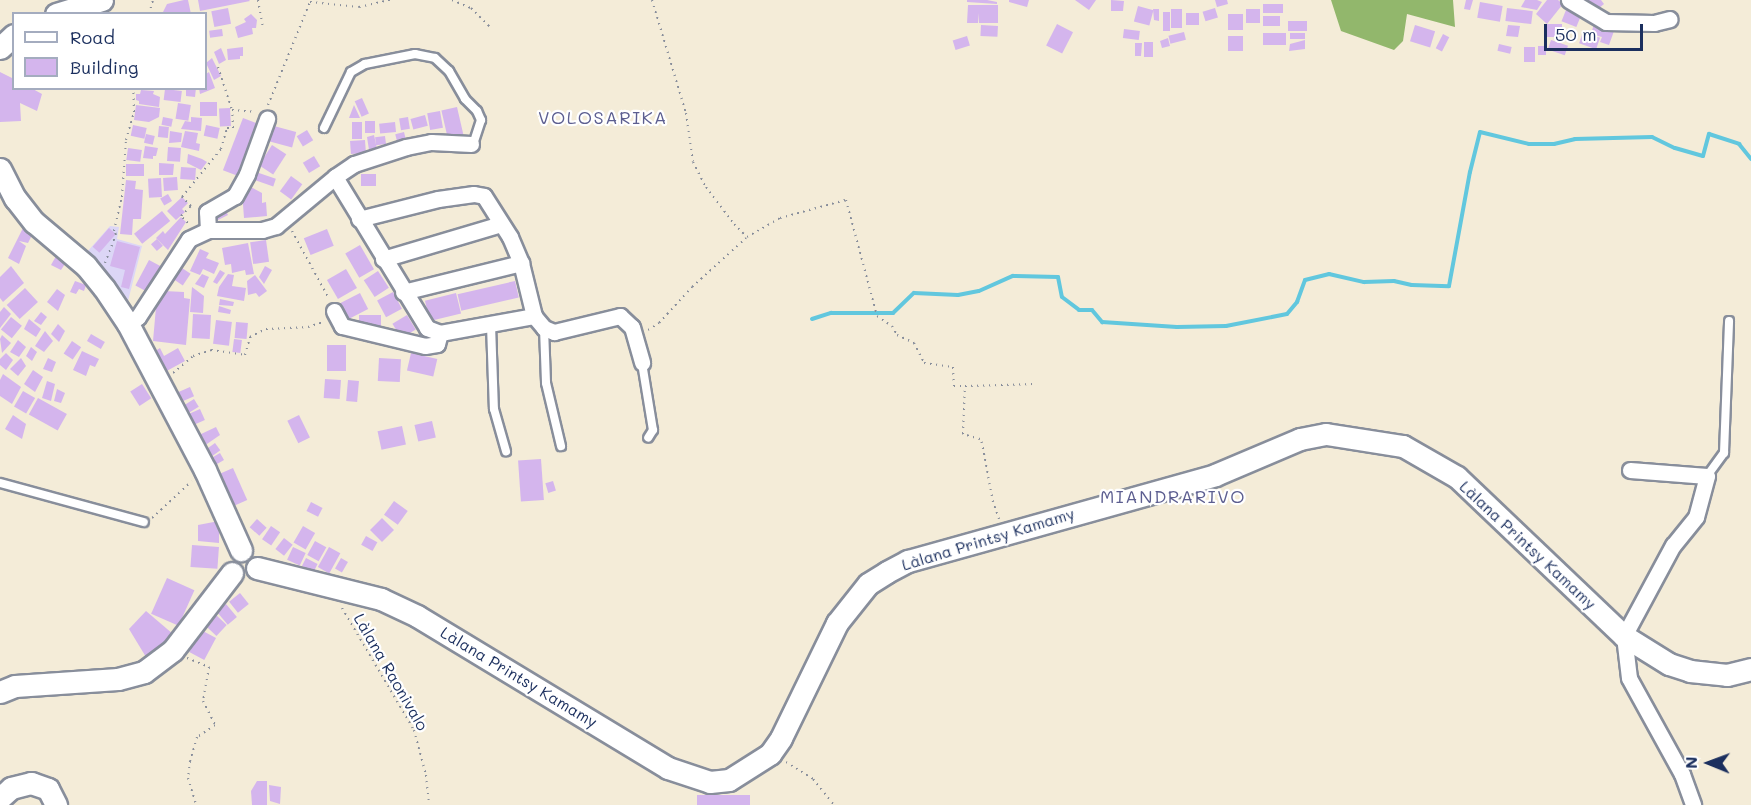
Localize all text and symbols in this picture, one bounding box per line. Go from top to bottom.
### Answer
legend [12,12,207,90]
scale bar [1547,12,1646,50]
text: 50 m [1555,22,1597,46]
text: Road [70,25,115,49]
text: Building [70,55,138,79]
district label: VOLOSARIKA [538,106,668,128]
street label: Làlana Printsy Kamamy [1456,477,1600,613]
district label: MIANDRARIVO [1100,485,1246,507]
street label: Làlana Printsy Kamamy [899,504,1077,574]
street label: Làlana Raonivalo [350,610,432,734]
street label: Làlana Printsy Kamamy [437,623,601,731]
north arrow [1679,733,1739,793]
text: N [1680,756,1701,769]

